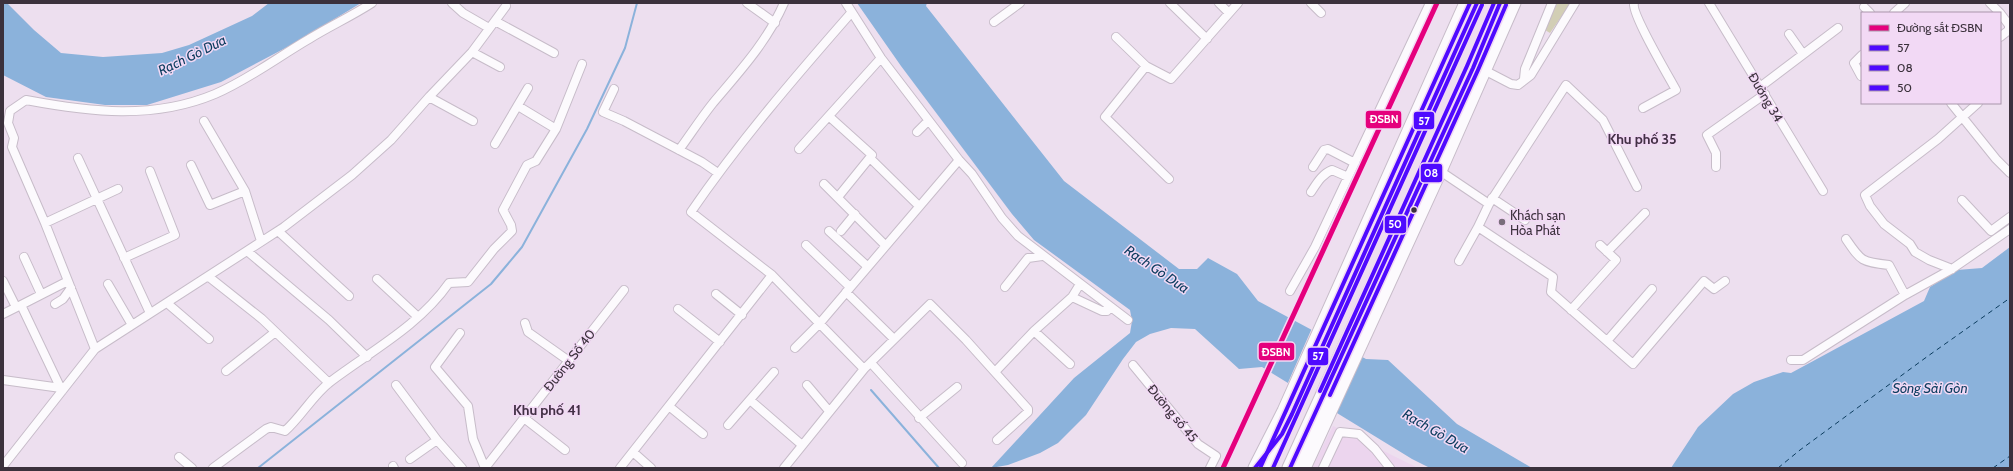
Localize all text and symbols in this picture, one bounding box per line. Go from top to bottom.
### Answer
legend [1861,12,2001,104]
text: Đường sắt ĐSBN [1897,20,1983,35]
water label: Rạch Gò Dưa [155,31,229,79]
text: 57 [1897,40,1910,55]
text: 08 [1897,60,1913,75]
street label: Đường 34 [1745,69,1787,125]
text: 50 [1897,80,1912,95]
line badge: ĐSBN [1365,110,1402,129]
line badge: 57 [1413,111,1435,130]
text: ĐSBN [1369,112,1399,126]
text: 57 [1418,114,1430,128]
district label: Khu phố 35 [1607,130,1677,148]
line badge: 08 [1420,163,1443,183]
text: 08 [1424,166,1439,180]
unlabelled marker [1409,205,1419,215]
place label: Khách sạn Hòa Phát [1510,207,1565,238]
line badge: 50 [1384,215,1407,234]
text: 50 [1388,217,1402,231]
marker: Khách sạn Hòa Phát [1497,217,1507,227]
water label: Rạch Gò Dưa [1121,241,1193,297]
street label: Đường Số 40 [540,326,598,394]
line badge: ĐSBN [1258,342,1295,361]
text: ĐSBN [1261,345,1291,359]
line badge: 57 [1307,347,1329,366]
text: 57 [1312,349,1324,363]
water label: Sông Sài Gòn [1892,379,1968,397]
street label: Đường số 45 [1144,381,1202,445]
district label: Khu phố 41 [513,401,581,419]
water label: Rạch Gò Dưa [1400,405,1472,457]

